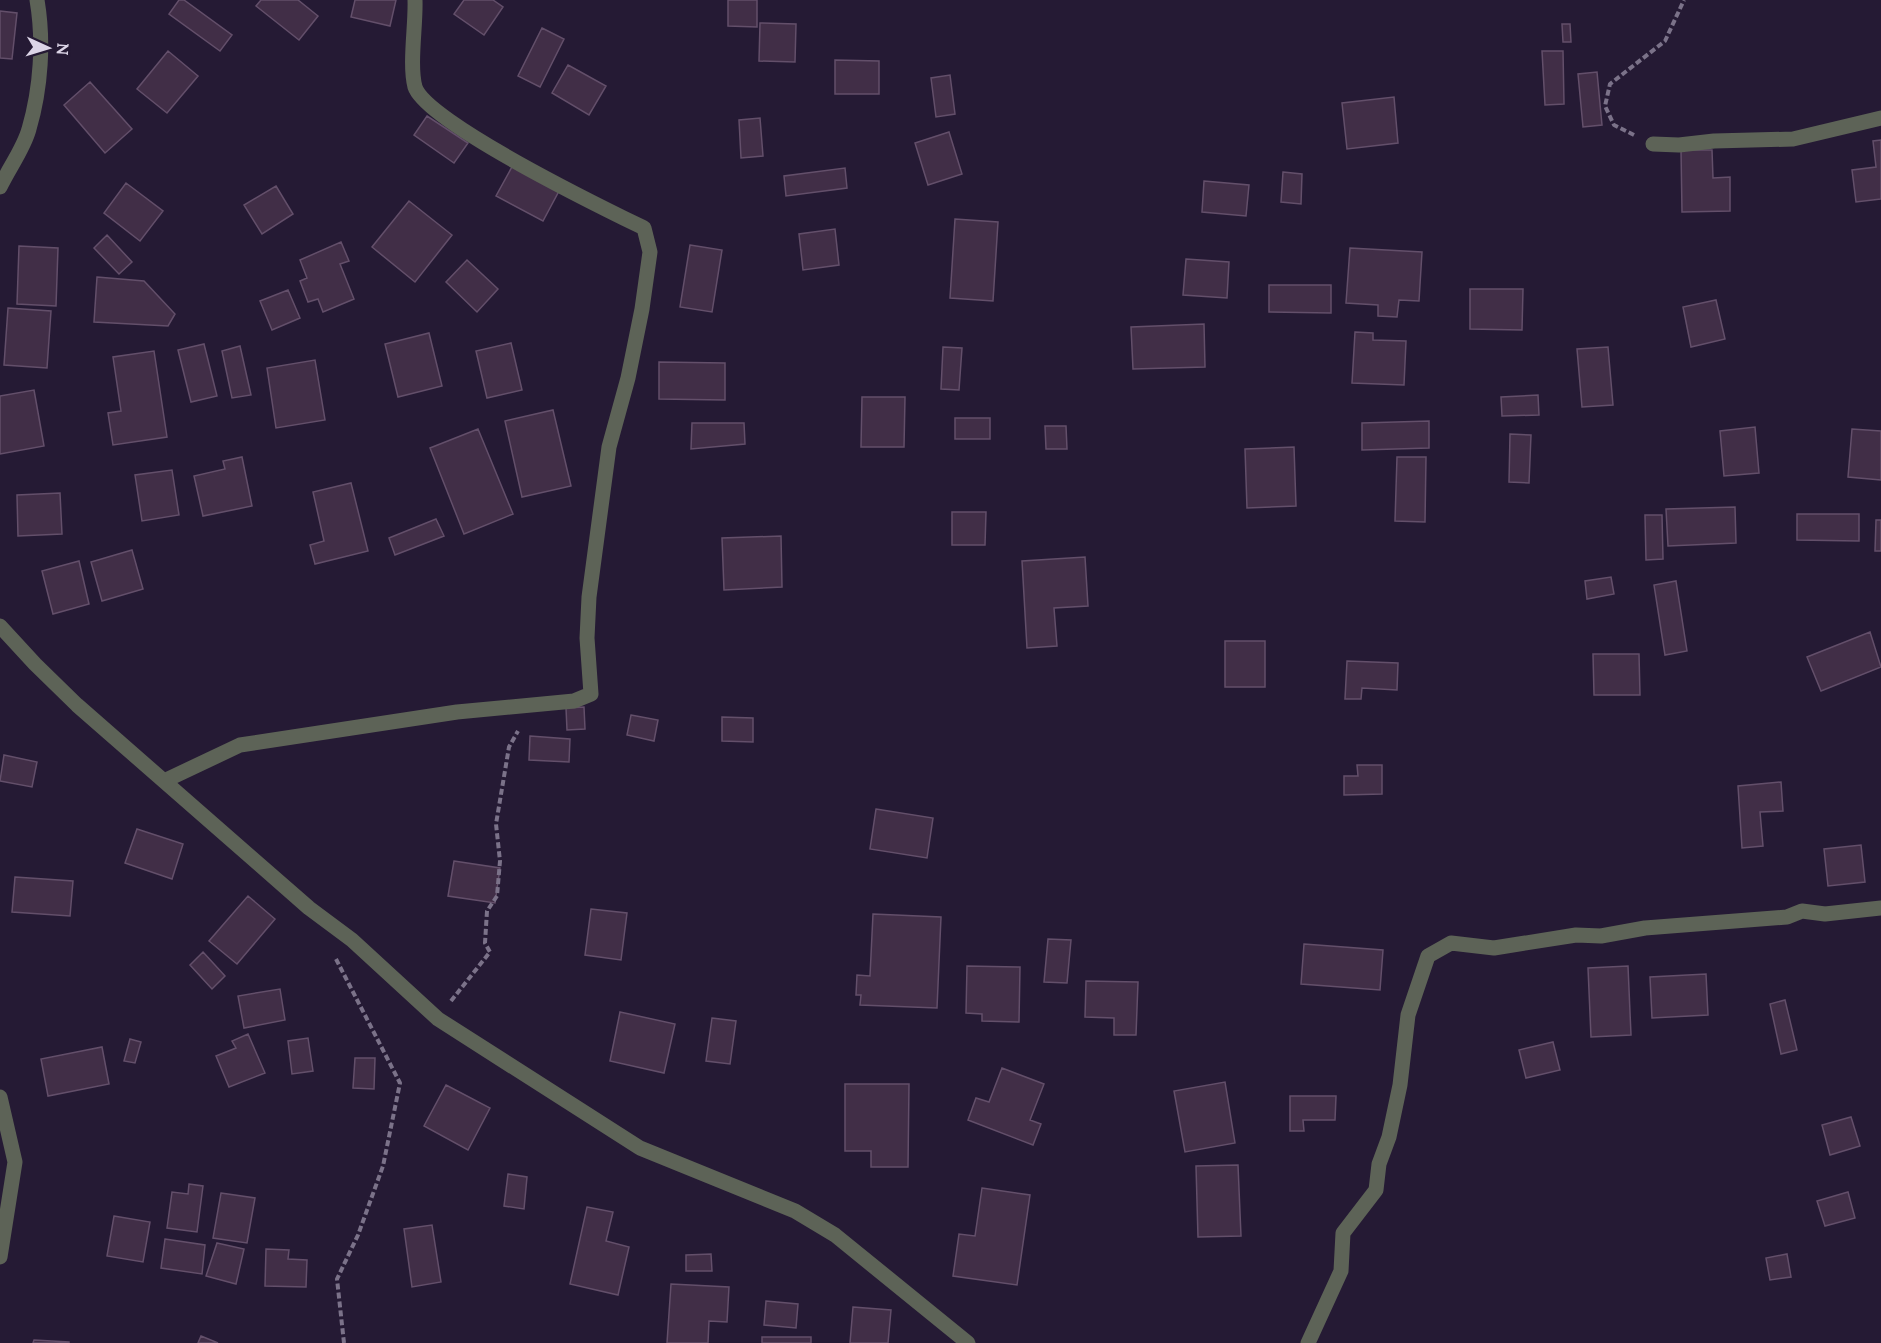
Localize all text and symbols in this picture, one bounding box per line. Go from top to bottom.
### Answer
north arrow [18,18,78,78]
text: N [53,42,73,56]

